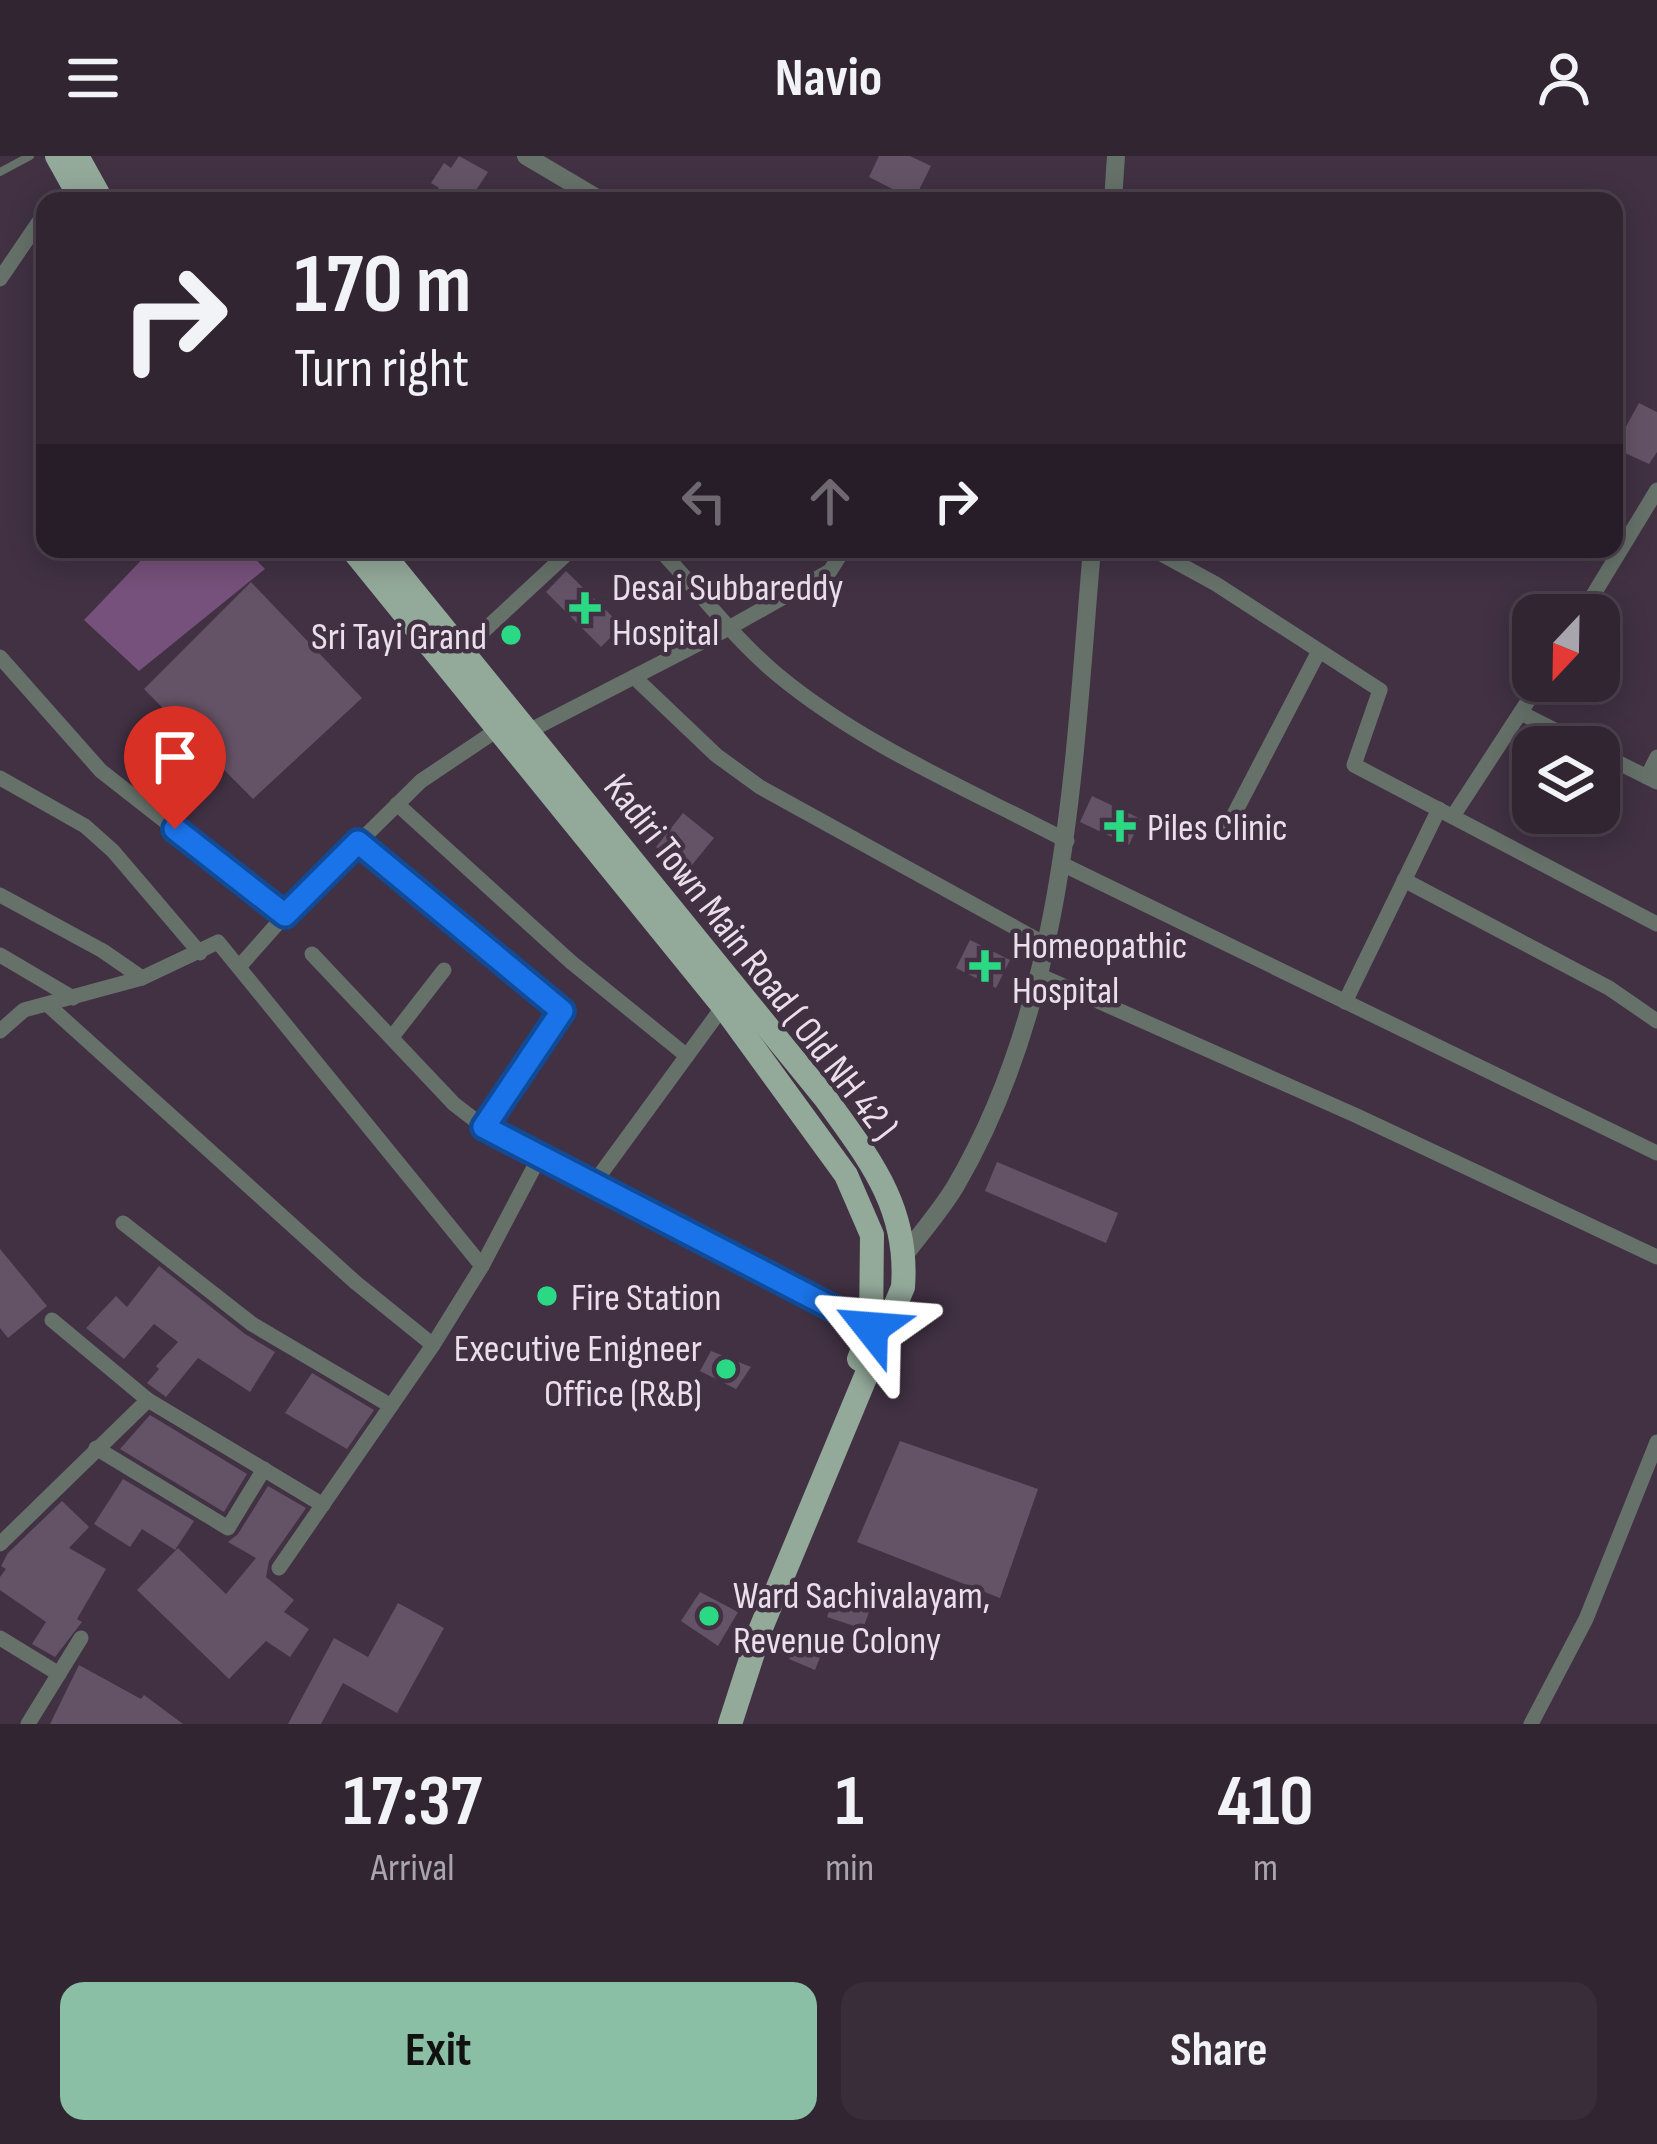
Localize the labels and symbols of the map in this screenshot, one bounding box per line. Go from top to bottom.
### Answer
place label: Desai Subbareddy Hospital [612,565,843,657]
marker: Desai Subbareddy Hospital [569,592,601,624]
north arrow [1512,594,1620,702]
place label: Sri Tayi Grand [311,614,487,661]
marker: Sri Tayi Grand [498,622,524,648]
pin [124,706,226,829]
street label: Kadiri Town Main Road ( Old NH 42 ) [593,765,907,1150]
place label: Piles Clinic [1147,805,1288,852]
marker: Piles Clinic [1104,810,1136,842]
place label: Homeopathic Hospital [1012,923,1187,1015]
marker: Homeopathic Hospital [969,950,1001,982]
position arrow [808,1265,934,1391]
place label: Fire Station [571,1275,722,1322]
marker: Fire Station [534,1283,560,1309]
place label: Executive Enigneer Office (R&B) [454,1326,702,1418]
marker: Executive Enigneer Office (R&B) [713,1356,739,1382]
place label: Ward Sachivalayam, Revenue Colony [733,1573,990,1665]
marker: Ward Sachivalayam, Revenue Colony [696,1603,722,1629]

